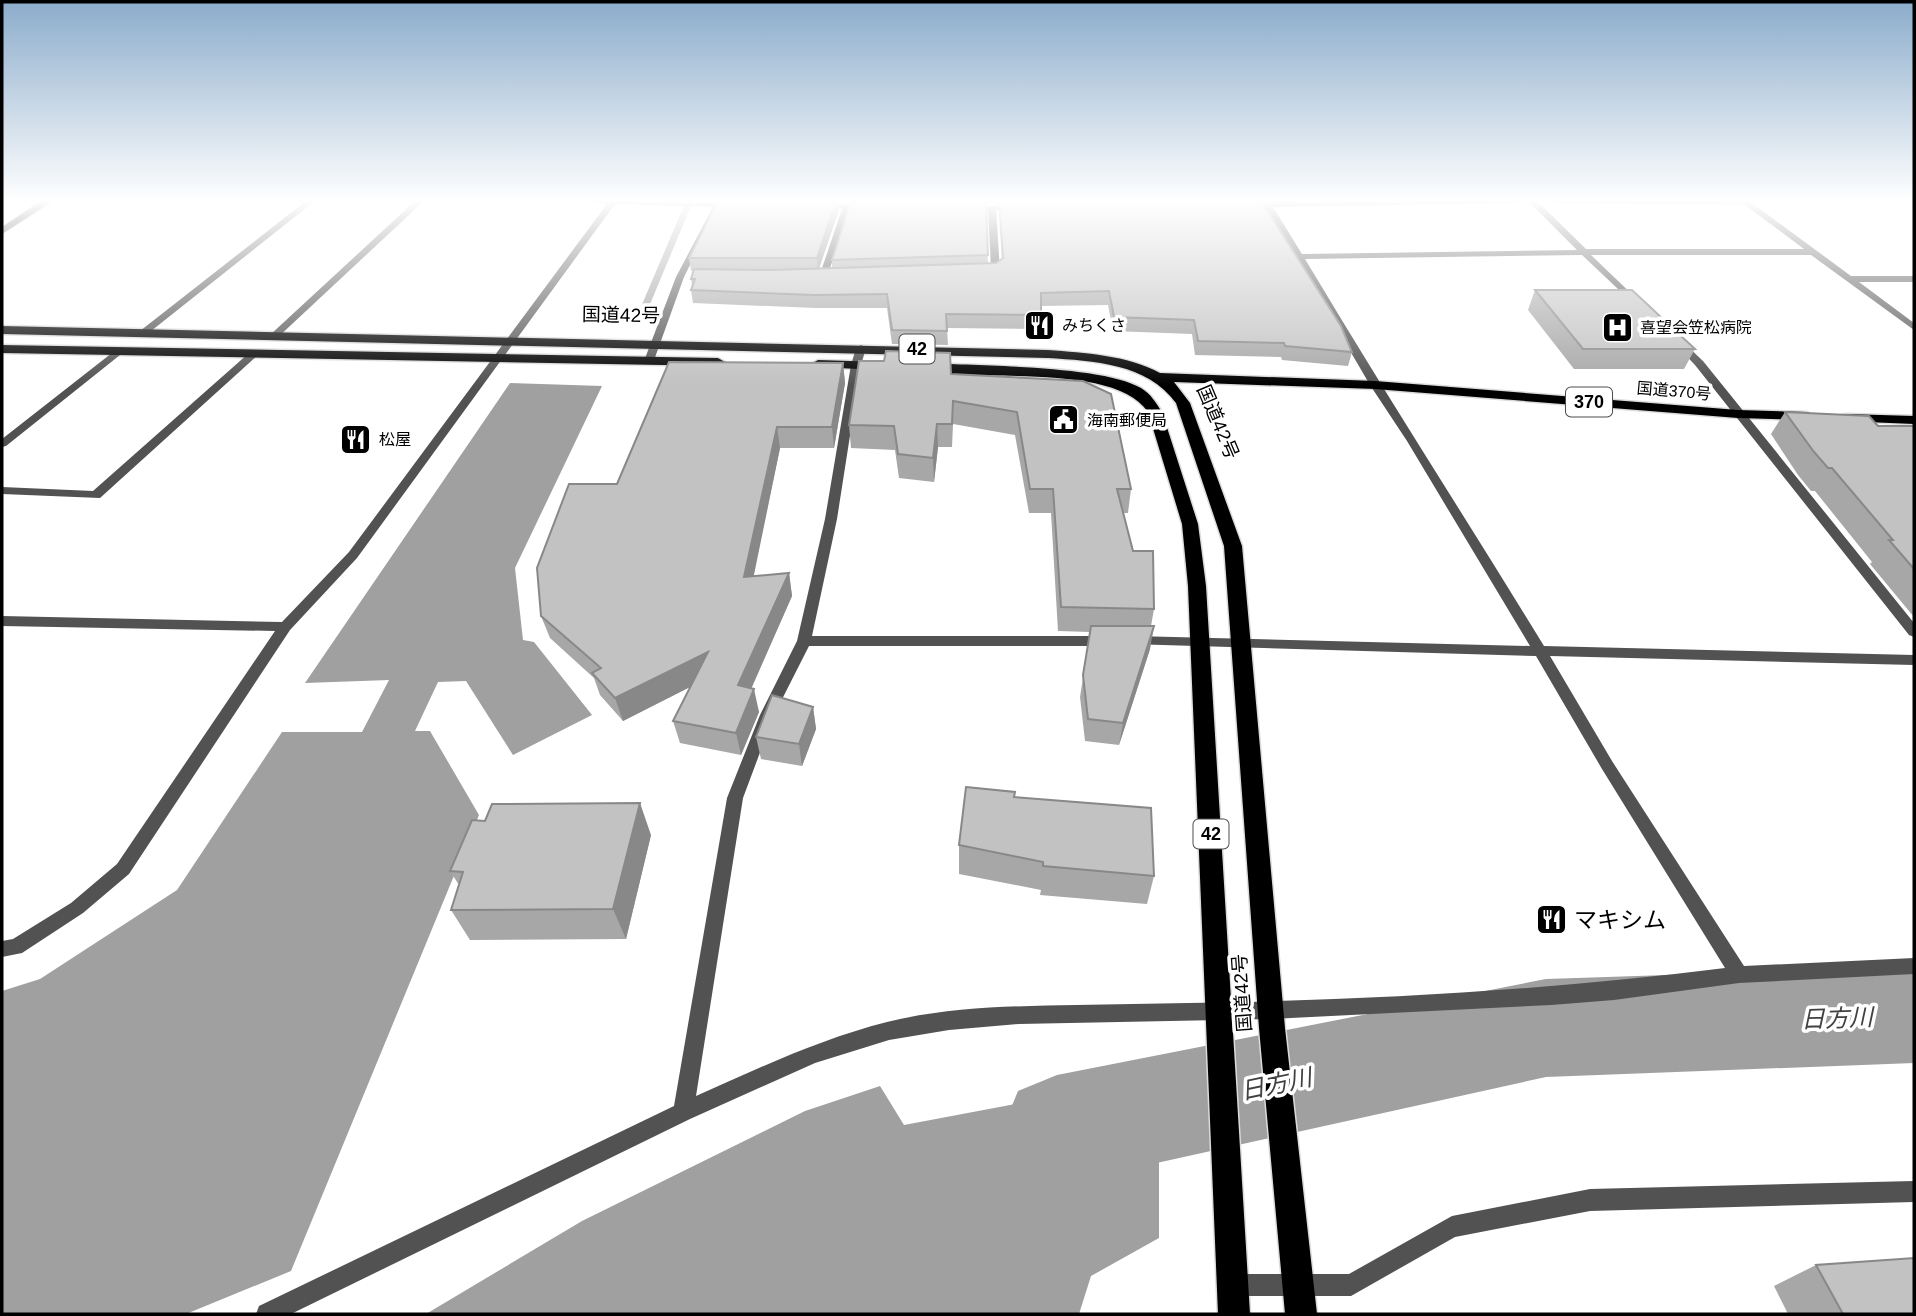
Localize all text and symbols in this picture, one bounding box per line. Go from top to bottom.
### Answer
street label: 国道42号 [582,304,660,326]
restaurant icon: みちくさ [1022,308,1056,342]
hospital icon: 喜望会笠松病院 [1600,310,1634,344]
place label: みちくさ [1062,317,1126,334]
place label: 喜望会笠松病院 [1640,319,1752,336]
road number: 42 [900,334,934,363]
street label: 国道370号 [1636,379,1712,403]
street label: 国道42号 [1193,382,1243,462]
road number: 370 [1566,388,1612,416]
public building icon: 海南郵便局 [1047,403,1081,437]
place label: 海南郵便局 [1087,412,1167,429]
restaurant icon: 松屋 [339,422,373,456]
place label: 松屋 [379,431,411,448]
road number: 42 [1194,820,1228,848]
restaurant icon: マキシム [1534,903,1568,937]
place label: マキシム [1574,907,1666,933]
street label: 国道42号 [1229,953,1255,1033]
water label: 日方川 [1801,1003,1876,1033]
water label: 日方川 [1238,1063,1317,1105]

